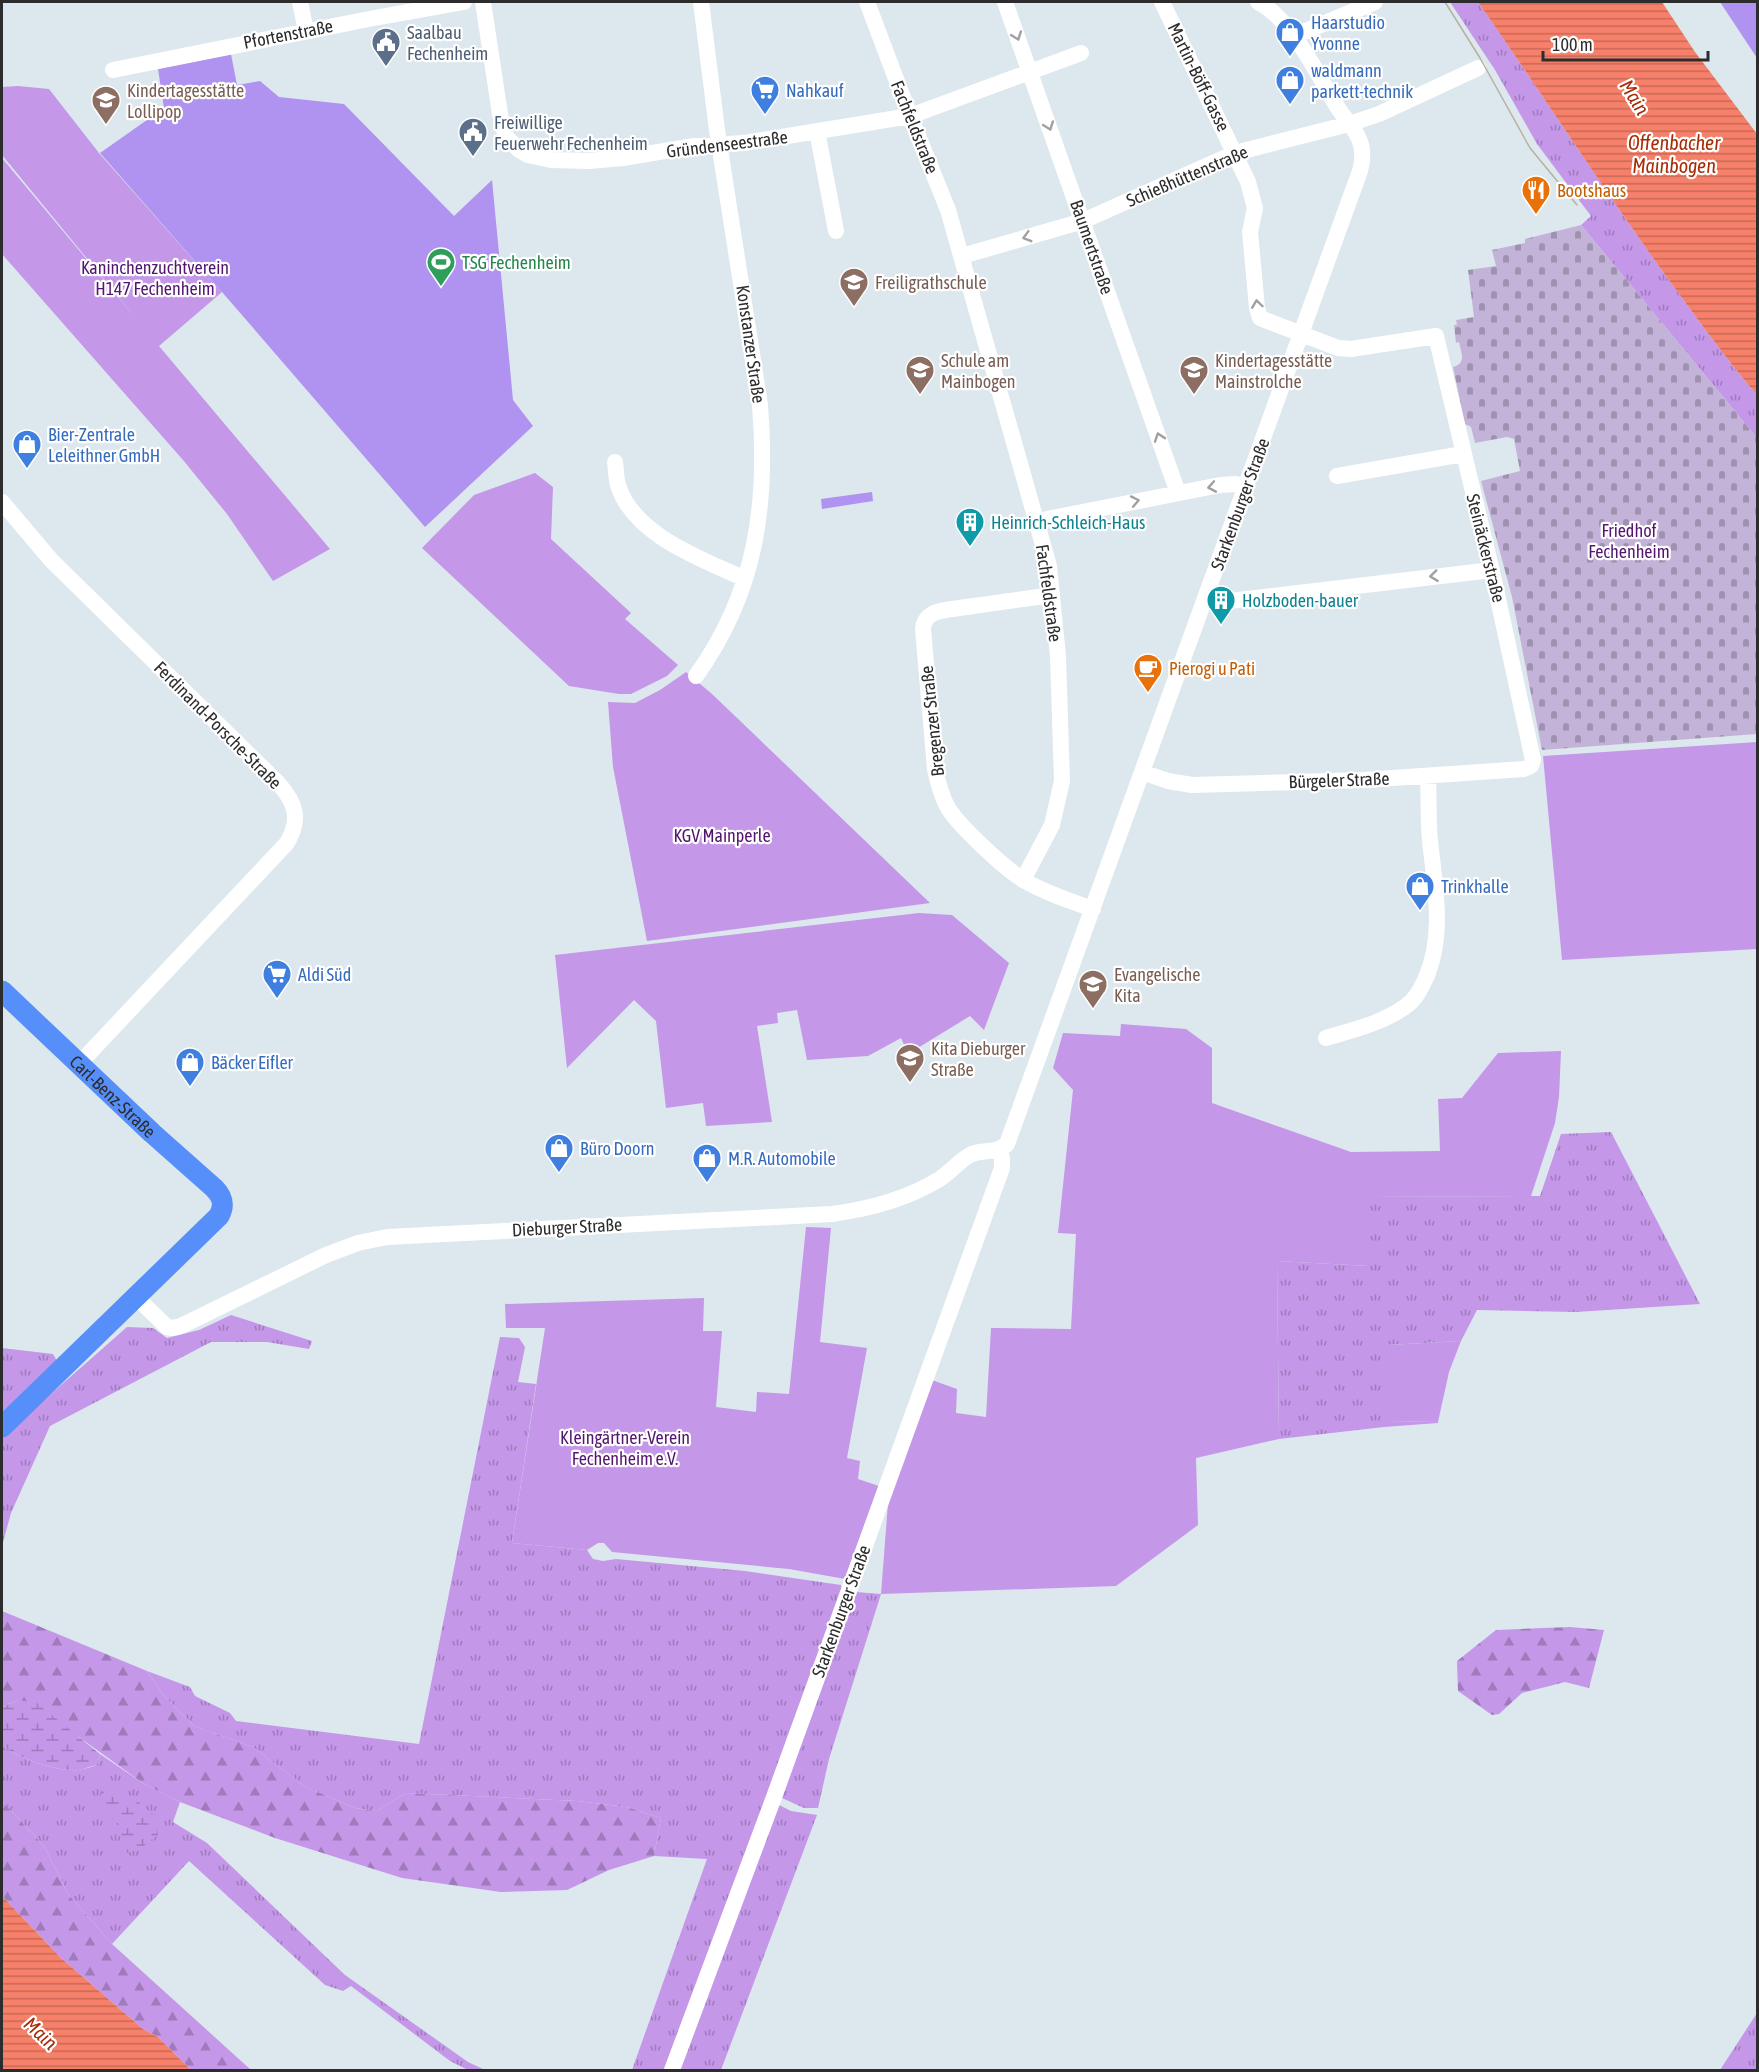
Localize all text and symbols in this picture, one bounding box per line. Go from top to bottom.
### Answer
place label: Haarstudio Yvonne [1311,12,1385,54]
street label: Pfortenstraße [241,15,335,53]
shop icon: Haarstudio Yvonne [1274,16,1306,58]
street label: Martin-Böff-Gasse [1164,19,1234,135]
place label: Saalbau Fechenheim [407,22,488,64]
scale bar [1543,24,1708,62]
public building icon: Saalbau Fechenheim [370,26,402,68]
one-way arrow [1010,31,1023,41]
text: 100 m [1552,34,1593,55]
place label: waldmann parkett-technik [1311,60,1413,102]
shop icon: waldmann parkett-technik [1274,64,1306,106]
supermarket icon: Nahkauf [749,74,781,116]
water label: Main [1615,75,1655,119]
street label: Fachfeldstraße [887,77,943,177]
place label: Kindertagesstätte Lollipop [127,80,244,122]
place label: Nahkauf [786,80,844,101]
school or university icon: Kindertagesstätte Lollipop [90,84,122,126]
place label: Freiwillige Feuerwehr Fechenheim [494,112,648,154]
public building icon: Freiwillige Feuerwehr Fechenheim [457,116,489,158]
one-way arrow [1042,121,1055,131]
street label: Gründenseestraße [665,126,789,162]
water label: Offenbacher Mainbogen [1628,131,1721,177]
street label: Schießhüttenstraße [1123,141,1251,211]
restaurant icon: Bootshaus [1520,174,1552,216]
place label: Bootshaus [1557,180,1626,201]
street label: Baumertstraße [1066,197,1118,297]
one-way arrow [1022,230,1033,242]
sports icon: TSG Fechenheim [425,246,457,288]
place label: TSG Fechenheim [462,252,571,273]
park label: Kaninchenzuchtverein H147 Fechenheim [81,257,229,299]
school or university icon: Freiligrathschule [838,266,870,308]
place label: Freiligrathschule [875,272,987,293]
street label: Konstanzer Straße [732,284,770,404]
one-way arrow [1252,300,1264,309]
place label: Schule am Mainbogen [941,350,1016,392]
place label: Kindertagesstätte Mainstrolche [1215,350,1332,392]
school or university icon: Schule am Mainbogen [904,354,936,396]
school or university icon: Kindertagesstätte Mainstrolche [1178,354,1210,396]
place label: Bier-Zentrale Leleithner GmbH [48,424,160,466]
shop icon: Bier-Zentrale Leleithner GmbH [11,428,43,470]
one-way arrow [1154,432,1167,443]
street label: Starkenburger Straße [1206,435,1274,573]
one-way arrow [1208,480,1217,492]
street label: Steinäckerstraße [1462,492,1510,604]
one-way arrow [1130,495,1140,508]
building icon: Heinrich-Schleich-Haus [954,506,986,548]
place label: Heinrich-Schleich-Haus [991,512,1145,533]
park label: Friedhof Fechenheim [1588,520,1670,562]
street label: Fachfeldstraße [1032,543,1066,643]
one-way arrow [1429,570,1438,582]
building icon: Holzboden-bauer [1205,584,1237,626]
place label: Holzboden-bauer [1242,590,1359,611]
cafe icon: Pierogi u Pati [1132,652,1164,694]
street label: Ferdinand-Porsche-Straße [150,657,286,793]
place label: Pierogi u Pati [1169,658,1255,679]
street label: Bregenzer Straße [916,665,948,777]
street label: Bürgeler Straße [1288,768,1390,792]
park label: KGV Mainperle [673,825,771,846]
shop icon: Trinkhalle [1404,870,1436,912]
place label: Trinkhalle [1441,876,1509,897]
supermarket icon: Aldi Süd [261,958,293,1000]
place label: Aldi Süd [298,964,351,985]
place label: Evangelische Kita [1114,964,1200,1006]
school or university icon: Evangelische Kita [1077,968,1109,1010]
place label: Kita Dieburger Straße [931,1038,1026,1080]
school or university icon: Kita Dieburger Straße [894,1042,926,1084]
shop icon: Bäcker Eifler [174,1046,206,1088]
street label: Carl-Benz-Straße [66,1051,160,1142]
place label: Bäcker Eifler [211,1052,294,1073]
shop icon: Büro Doorn [543,1132,575,1174]
place label: Büro Doorn [580,1138,655,1159]
shop icon: M.R. Automobile [691,1142,723,1184]
place label: M.R. Automobile [728,1148,836,1169]
street label: Dieburger Straße [511,1214,623,1240]
park label: Kleingärtner-Verein Fechenheim e.V. [560,1427,690,1469]
street label: Starkenburger Straße [807,1542,875,1680]
water label: Main [20,2012,63,2054]

